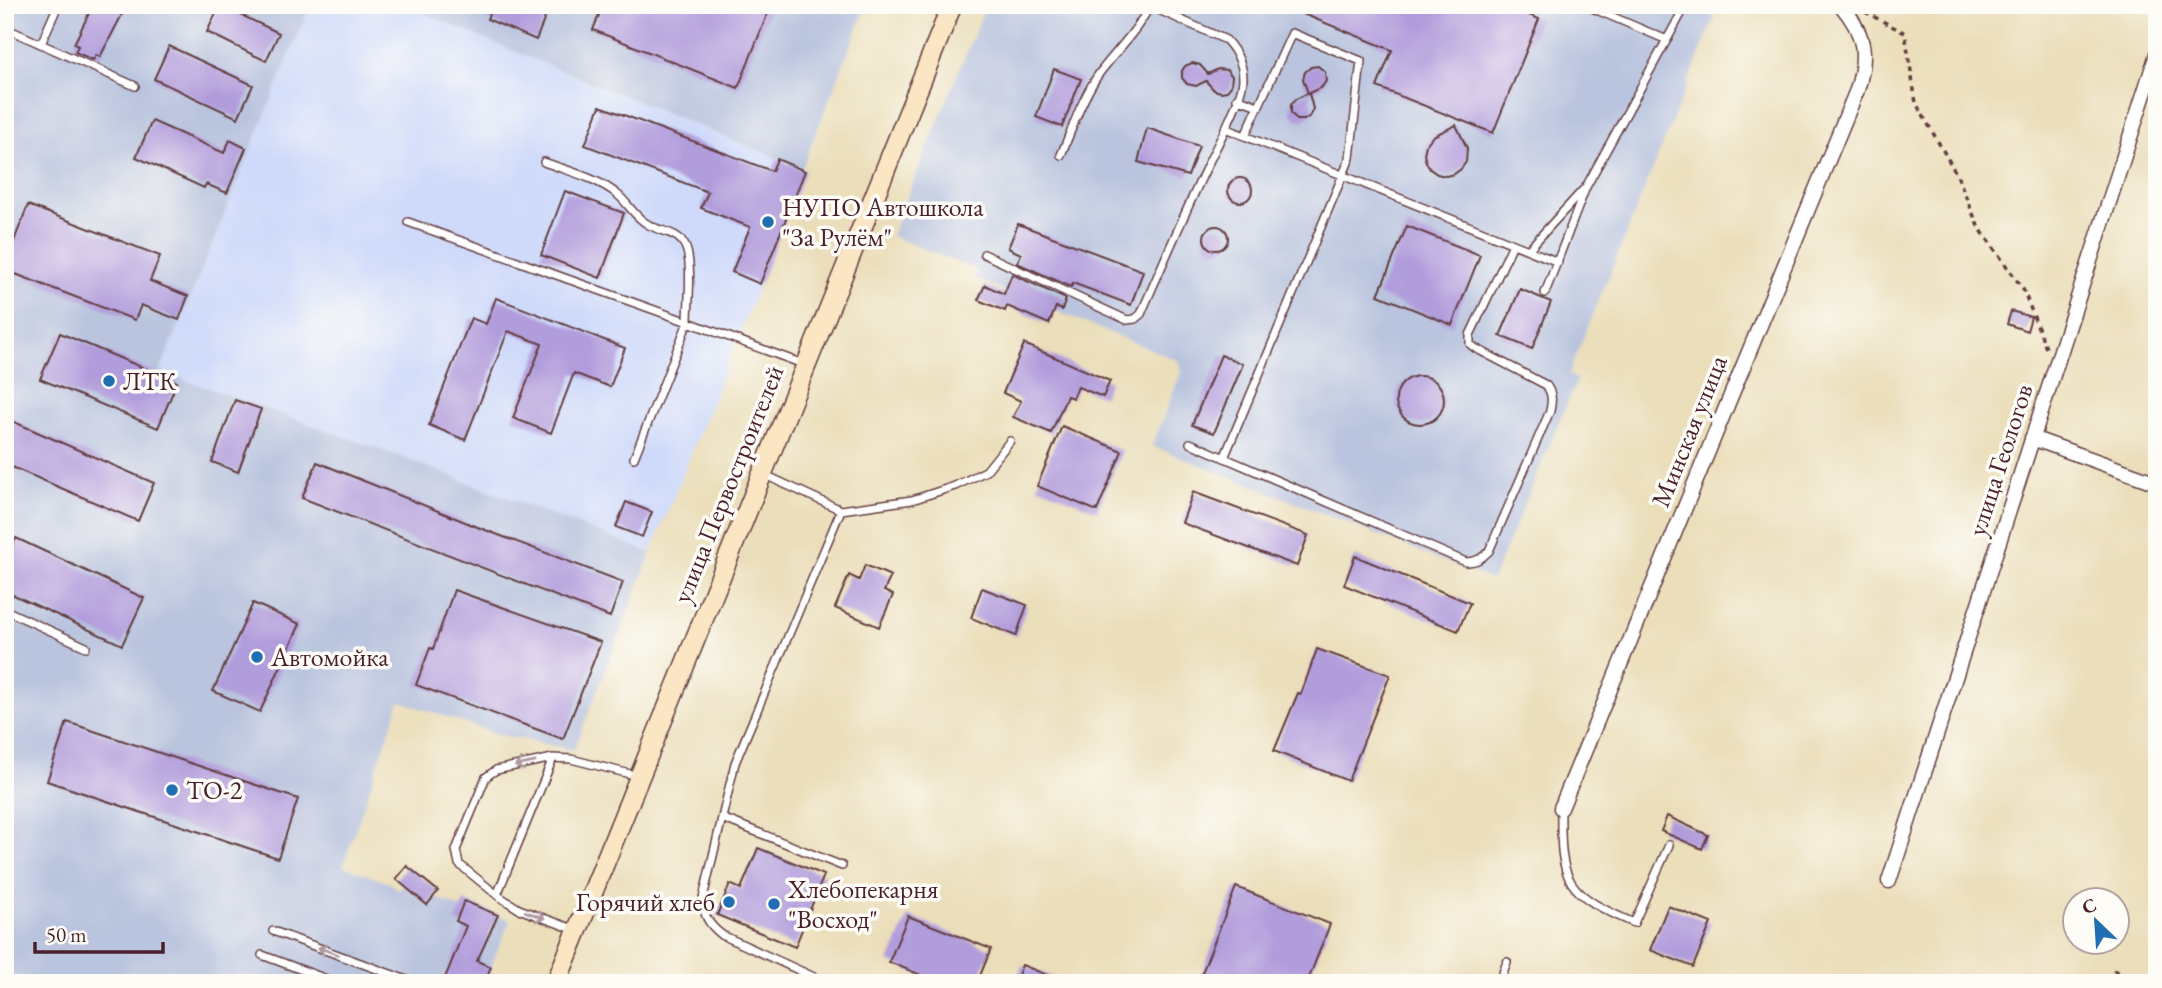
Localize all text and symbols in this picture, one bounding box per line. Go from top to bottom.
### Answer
place label: НУПО Автошкола "За Рулём" [782,190,984,254]
marker: НУПО Автошкола "За Рулём" [760,214,776,230]
street label: Минская улица [1643,349,1735,512]
street label: улица Первостроителей [665,360,791,608]
place label: ЛТК [123,364,177,398]
marker: ЛТК [101,373,117,389]
street label: улица Геологов [1959,380,2041,540]
place label: Автомойка [270,640,389,674]
marker: Автомойка [249,649,265,665]
one-way arrow [514,758,536,771]
place label: ТО-2 [186,773,243,807]
marker: ТО-2 [164,782,180,798]
place label: Хлебопекарня "Восход" [787,872,939,936]
place label: Горячий хлеб [576,885,715,919]
north arrow [2060,886,2130,956]
text: С [2078,892,2100,920]
marker: Горячий хлеб [721,894,737,910]
marker: Хлебопекарня "Восход" [766,896,782,912]
one-way arrow [524,910,546,923]
scale bar [35,911,163,955]
text: 50 m [46,921,87,948]
one-way arrow [317,944,339,956]

